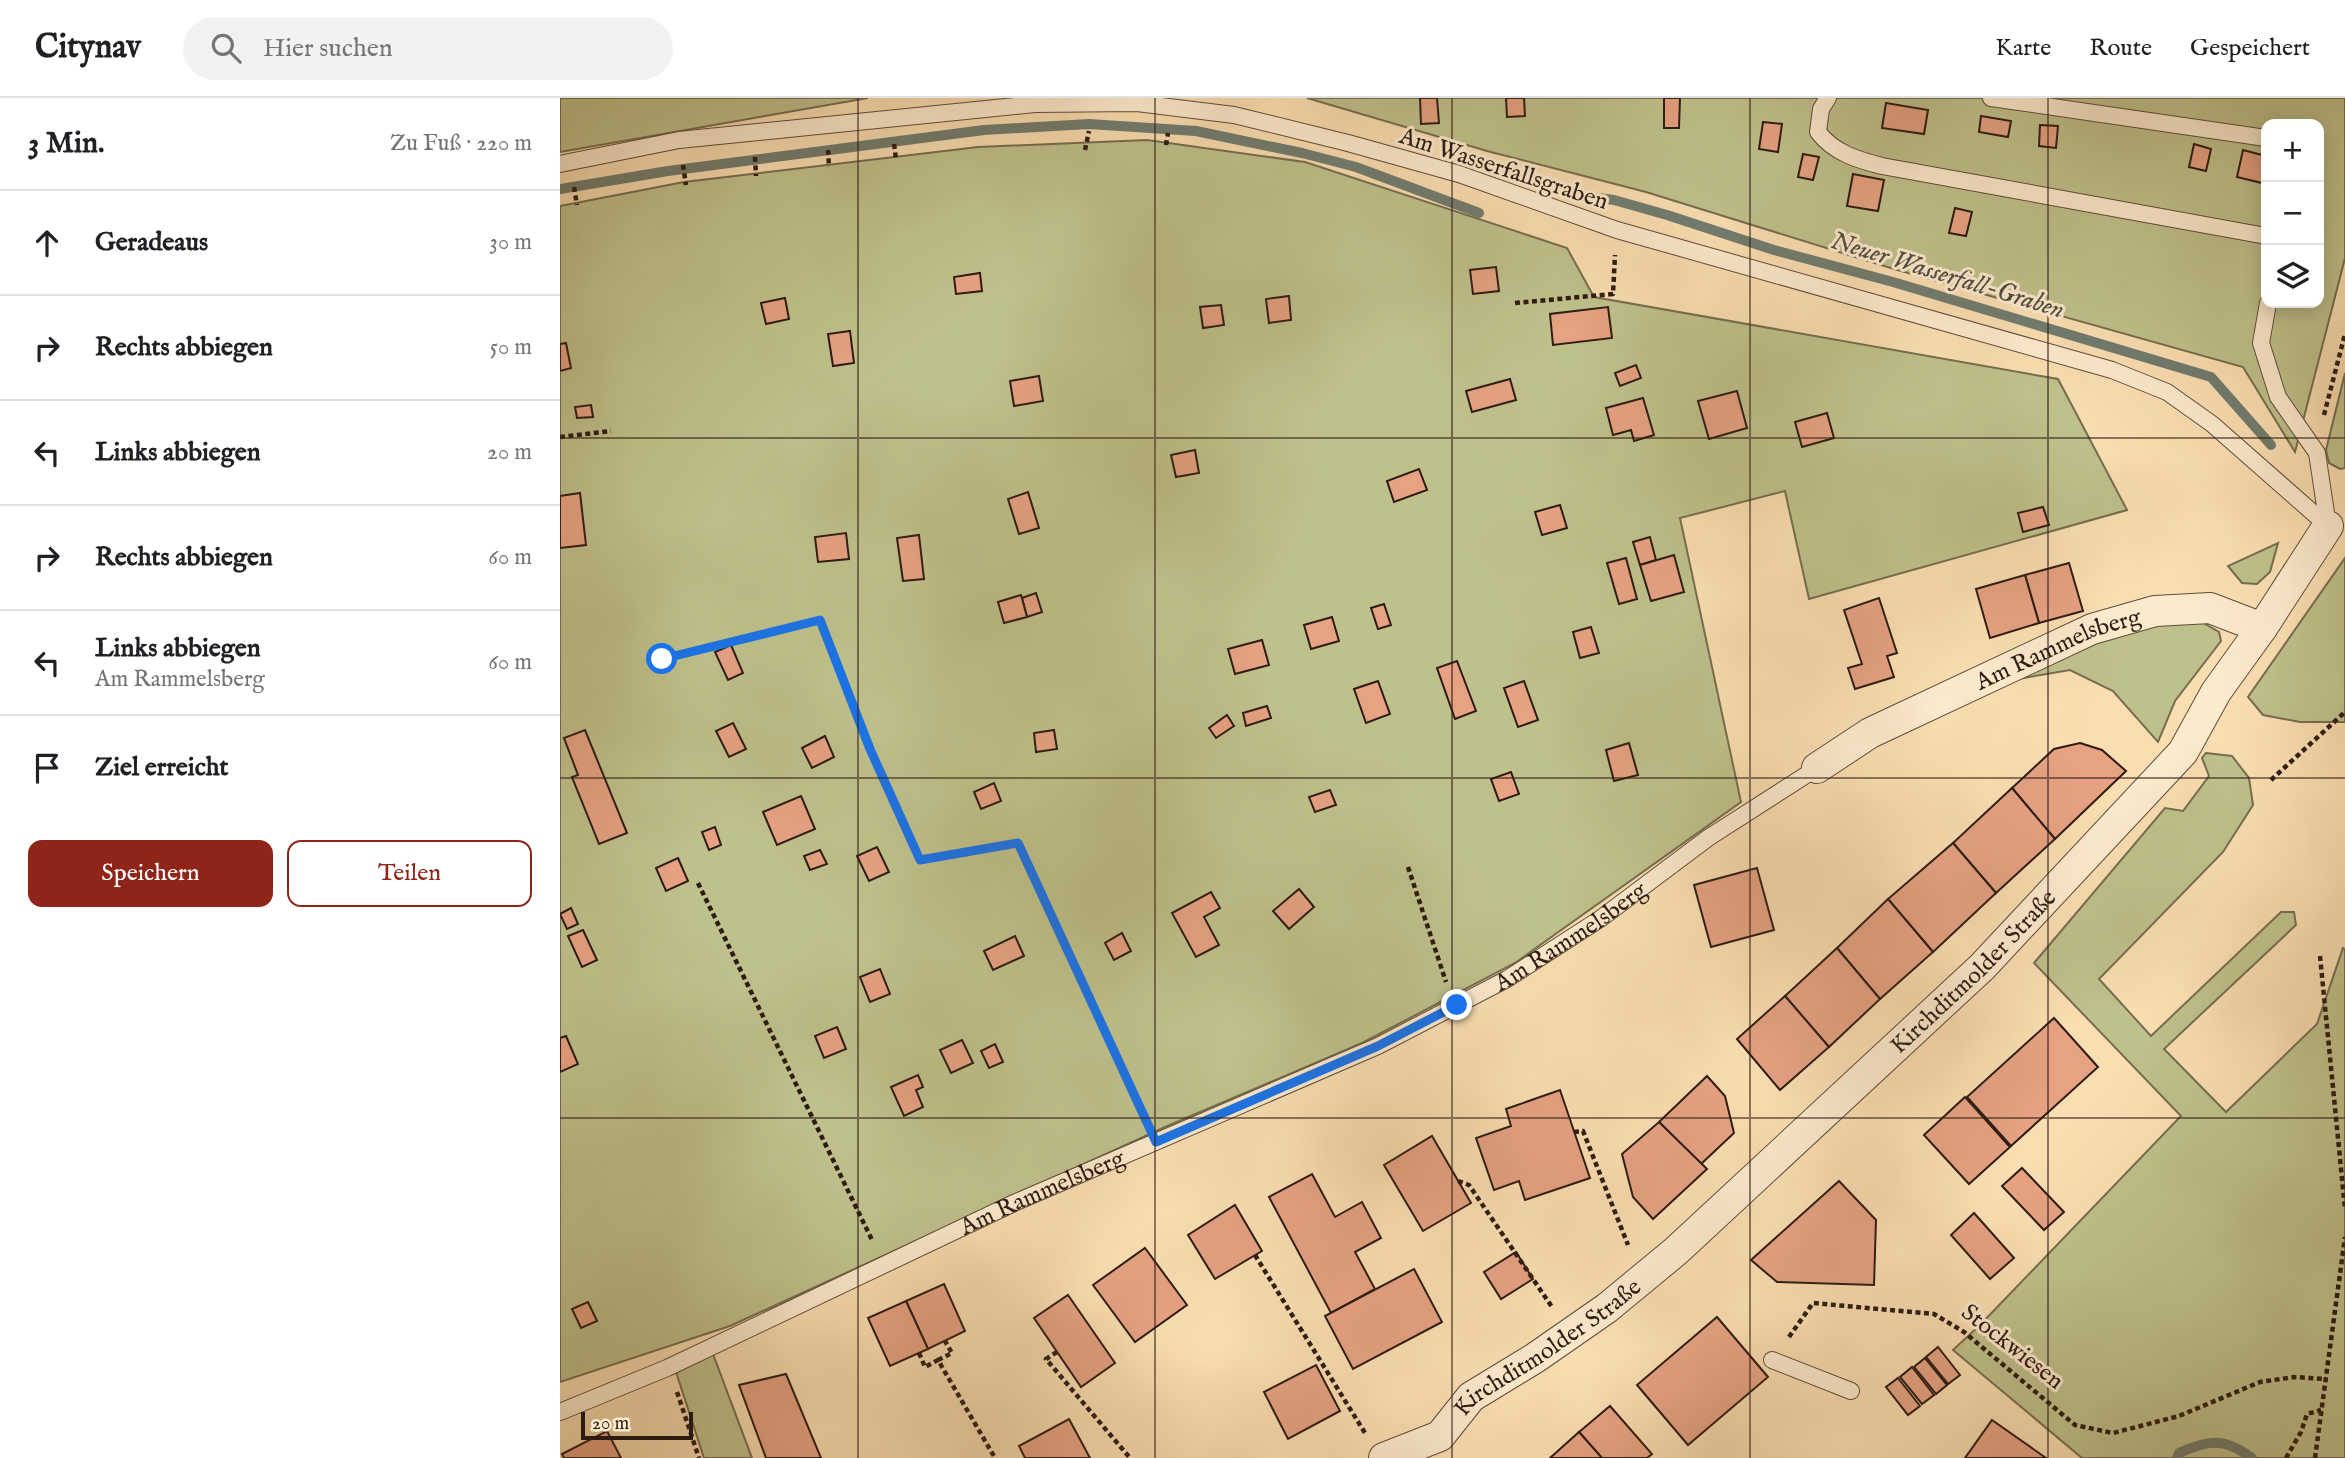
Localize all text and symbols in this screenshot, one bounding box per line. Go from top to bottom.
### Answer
search box [183,17,673,80]
text: Citynav [35,27,141,69]
icon: search [207,29,245,67]
text: Hier suchen [263,32,393,65]
text: Karte [1996,33,2051,64]
text: Route [2089,33,2152,64]
text: Gespeichert [2190,33,2310,64]
map controls [2261,119,2324,308]
button: + [2261,119,2324,182]
street label: Am Wasserfallsgraben [1394,121,1612,218]
text: 3 Min. [28,125,104,163]
text: Zu Fuß · 220 m [390,129,532,158]
button: − [2261,182,2324,245]
icon: ahead [28,224,66,262]
water label: Neuer Wasserfall-Graben [1827,224,2068,327]
text: Geradeaus [95,226,208,259]
text: 30 m [489,228,532,257]
button: layers [2261,245,2324,308]
icon: right [28,329,66,367]
text: Rechts abbiegen [95,331,273,364]
text: 50 m [490,333,532,362]
icon: left [28,434,66,472]
text: Links abbiegen [95,436,261,469]
text: 20 m [487,438,532,467]
icon: right [28,539,66,577]
text: Rechts abbiegen [95,541,273,574]
text: 60 m [488,543,532,572]
street label: Am Rammelsberg [1970,602,2146,699]
text: Links abbiegen [95,632,261,665]
route start [646,643,677,674]
icon: left [28,644,66,682]
text: 60 m [488,648,532,677]
text: Am Rammelsberg [95,665,265,694]
icon: arrive [28,749,66,787]
text: Ziel erreicht [95,751,228,784]
button: Speichern [28,840,273,907]
button: Teilen [287,840,532,907]
street label: Am Rammelsberg [1489,875,1654,1000]
street label: Kirchditmolder Straße [1884,883,2064,1061]
route end [1441,989,1472,1020]
street label: Am Rammelsberg [954,1143,1131,1244]
street label: Kirchditmolder Straße [1448,1272,1648,1423]
street label: Stockwiesen [1955,1297,2070,1397]
scale bar [581,1409,693,1441]
text: 20 m [592,1412,629,1436]

